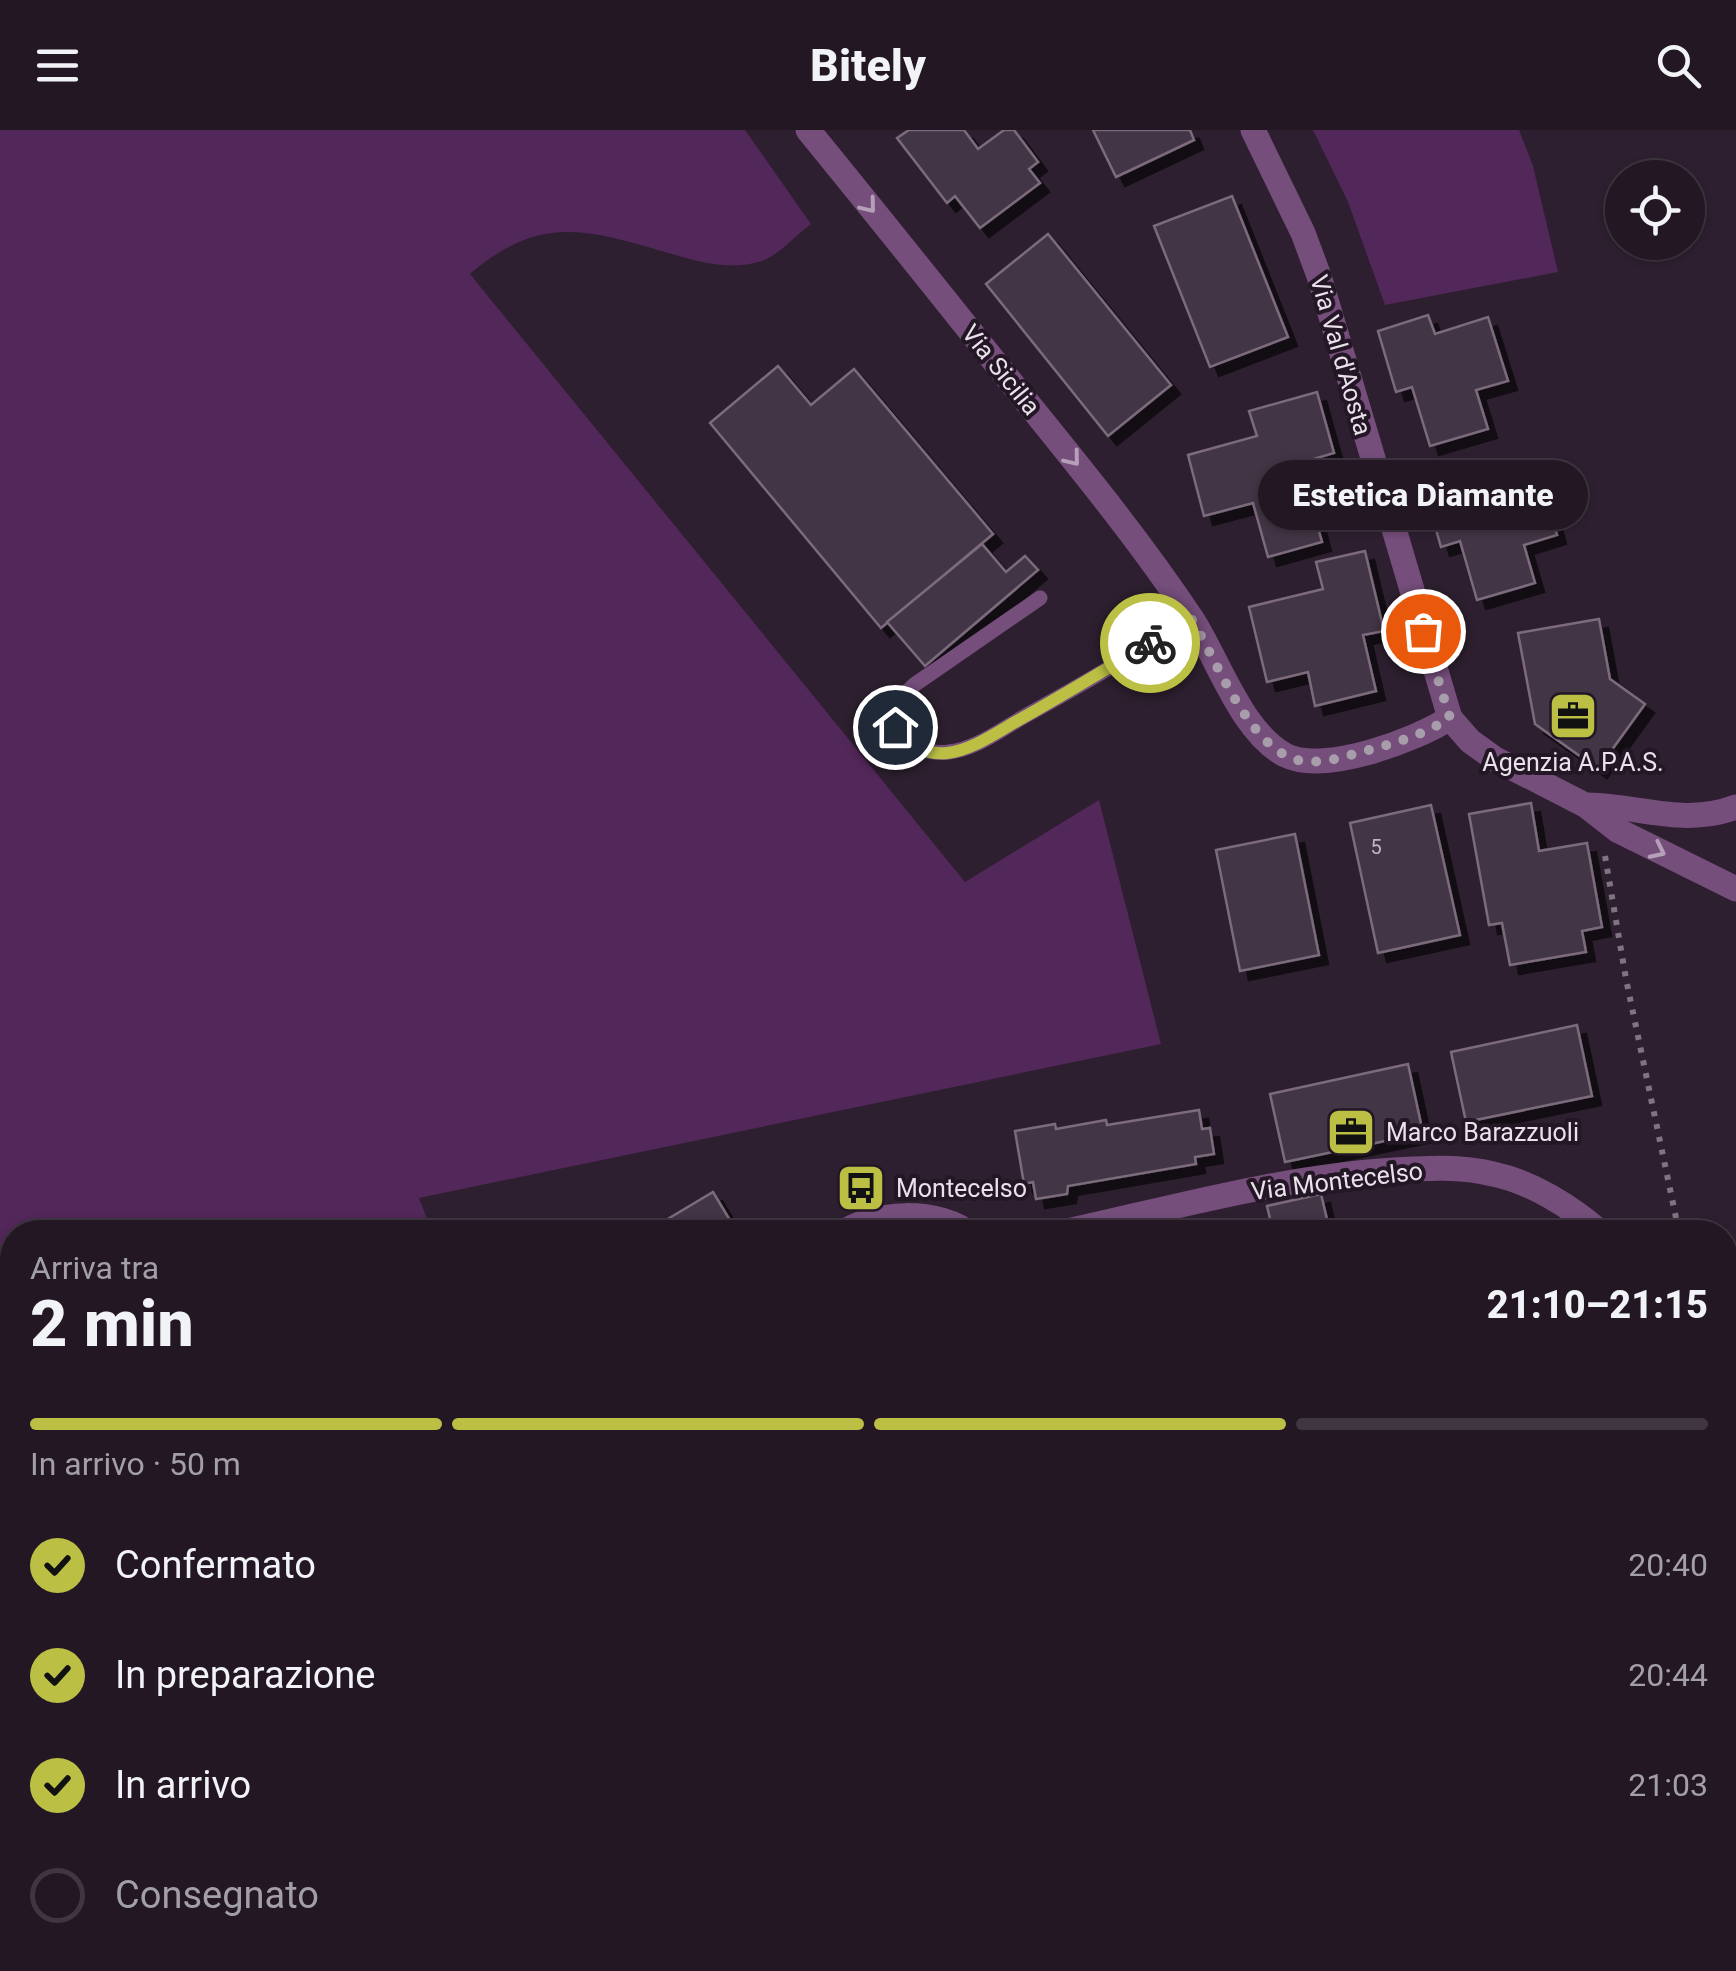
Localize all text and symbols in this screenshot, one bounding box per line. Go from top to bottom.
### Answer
icon: menu [30,38,85,93]
icon: search [1651,38,1706,93]
text: Bitely [810,39,926,92]
map controls [1605,160,1705,260]
button: locate [1605,160,1705,260]
one-way arrow [857,195,875,213]
street label: Via Val d'Aosta [1304,272,1378,438]
street label: Via Sicilia [956,319,1046,421]
one-way arrow [1061,448,1079,466]
callout: Estetica Diamante [1258,461,1588,531]
text: Estetica Diamante [1292,476,1554,514]
pin [1381,589,1466,674]
courier [1100,593,1200,693]
icon: bag [1396,604,1451,659]
icon: bike [1123,616,1178,671]
pin [853,685,938,770]
office icon: Agenzia A.P.A.S. [1547,690,1599,742]
icon: home [868,700,923,755]
place label: Agenzia A.P.A.S. [1482,748,1664,777]
house number: 5 [1370,835,1382,859]
one-way arrow [1648,838,1666,858]
office icon: Marco Barazzuoli [1325,1106,1377,1158]
place label: Marco Barazzuoli [1386,1118,1579,1147]
street label: Via Montecelso [1250,1156,1424,1206]
bus stop icon: Montecelso [835,1162,887,1214]
place label: Montecelso [896,1174,1027,1203]
text: Arriva tra [30,1249,159,1287]
text: 21:10–21:15 [1487,1283,1708,1327]
text: 2 min [30,1286,194,1362]
text: In arrivo · 50 m [30,1445,241,1483]
icon: check [30,1538,85,1593]
text: Confermato [115,1543,316,1587]
text: 20:40 [1628,1546,1708,1584]
icon: check [30,1648,85,1703]
text: In preparazione [115,1653,375,1697]
text: 20:44 [1628,1656,1708,1694]
icon: check [30,1758,85,1813]
text: In arrivo [115,1763,251,1807]
text: 21:03 [1628,1766,1708,1804]
text: Consegnato [115,1873,319,1917]

